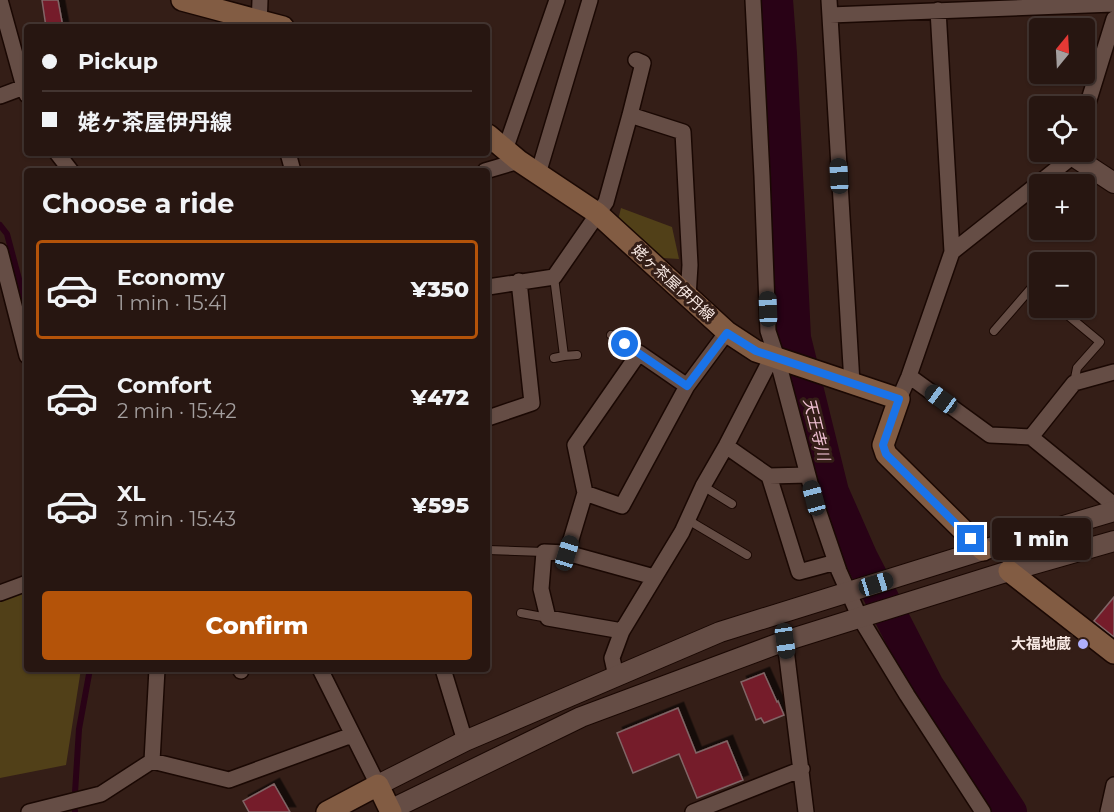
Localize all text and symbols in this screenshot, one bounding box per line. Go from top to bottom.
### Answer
north arrow [1029,18,1095,84]
map controls [1029,18,1095,318]
text: Pickup [78,48,158,75]
button: locate [1029,96,1095,162]
text: 姥ヶ茶屋伊丹線 [78,109,232,136]
car [829,158,849,194]
button: + [1029,174,1095,240]
text: Choose a ride [42,187,234,220]
street label: 姥ヶ茶屋伊丹線 [628,240,719,325]
button: − [1029,252,1095,318]
icon: car [45,263,99,317]
text: Economy [117,264,225,291]
text: ¥350 [411,276,469,303]
text: 1 min · 15:41 [117,291,228,315]
car [758,291,778,327]
route start [611,330,638,357]
icon: car [45,371,99,425]
text: Comfort [117,372,212,399]
car [921,381,961,417]
text: ¥472 [411,384,469,411]
water label: 天王寺川 [800,396,834,464]
text: 2 min · 15:42 [117,399,237,423]
car [801,478,827,518]
icon: car [45,479,99,533]
text: XL [117,480,146,507]
text: ¥595 [411,492,469,519]
text: 3 min · 15:43 [117,507,236,531]
callout: 1 min [992,518,1091,560]
route end [957,525,984,552]
text: 1 min [1014,527,1069,551]
car [553,533,581,573]
car [856,570,896,598]
button: Confirm [42,591,472,660]
car [774,622,796,660]
place label: 大福地蔵 [1011,634,1071,653]
marker: 大福地蔵 [1076,637,1090,651]

